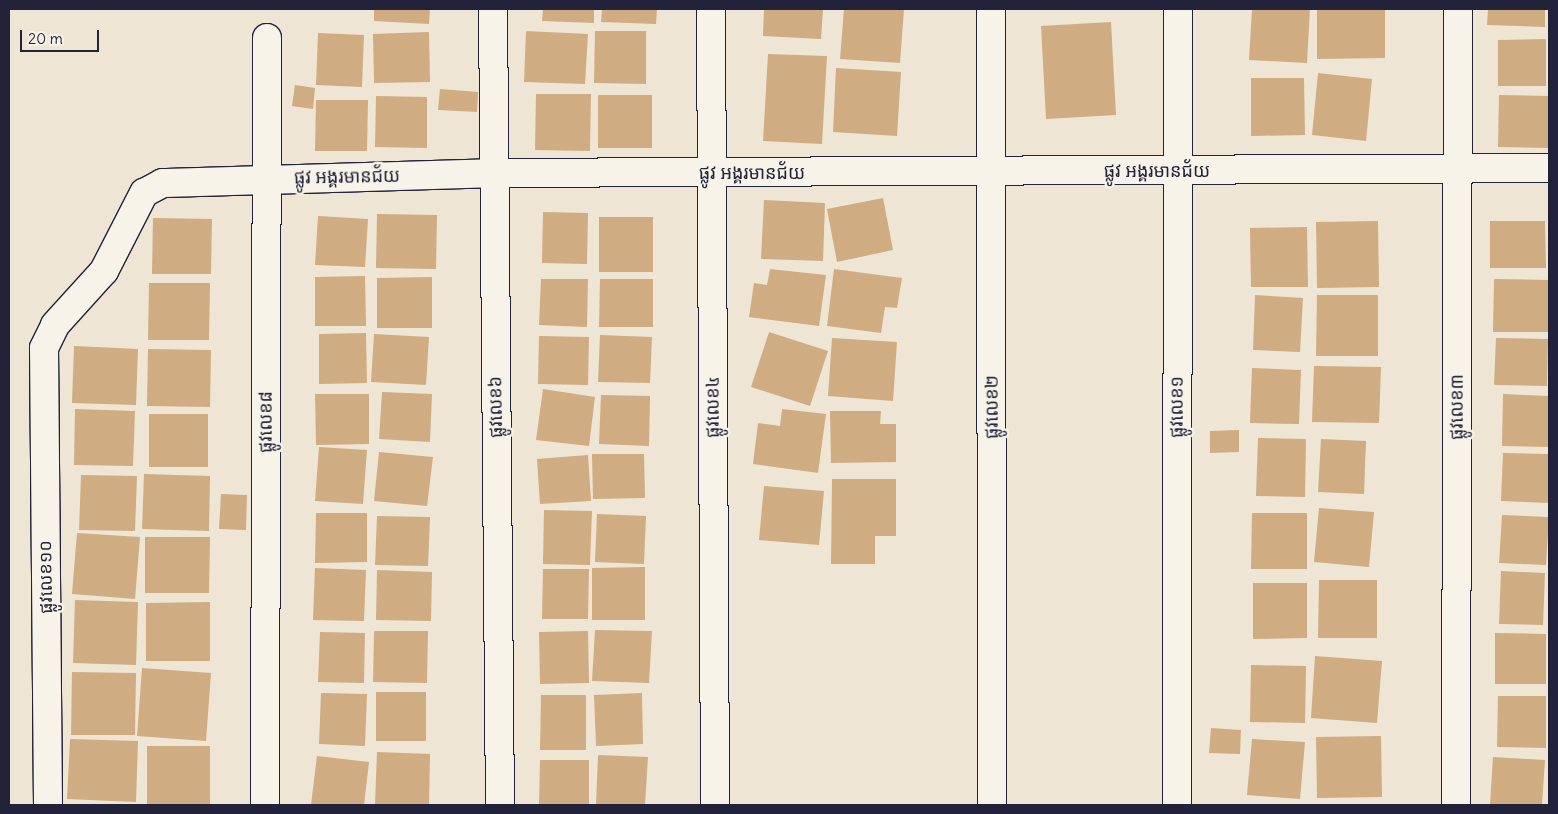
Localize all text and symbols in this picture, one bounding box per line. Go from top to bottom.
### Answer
scale bar [22,20,101,52]
text: 20 m [28,29,63,48]
street label: ផ្លូវ អង្គរមានជ័យ [1104,160,1210,182]
street label: ផ្លូវ អង្គរមានជ័យ [699,162,805,184]
street label: ផ្លូវ អង្គរមានជ័យ [294,165,400,189]
street label: ផ្លូវលេខ៣ [1446,374,1468,440]
street label: ផ្លូវលេខ២ [981,375,1003,439]
street label: ផ្លូវលេខ៦ [485,376,507,438]
street label: ផ្លូវលេខ៤ [702,376,724,438]
street label: ផ្លូវលេខ១ [1166,376,1188,438]
street label: ផ្លូវលេខ៨ [255,391,277,453]
street label: ផ្លូវលេខ១០ [35,540,57,614]

